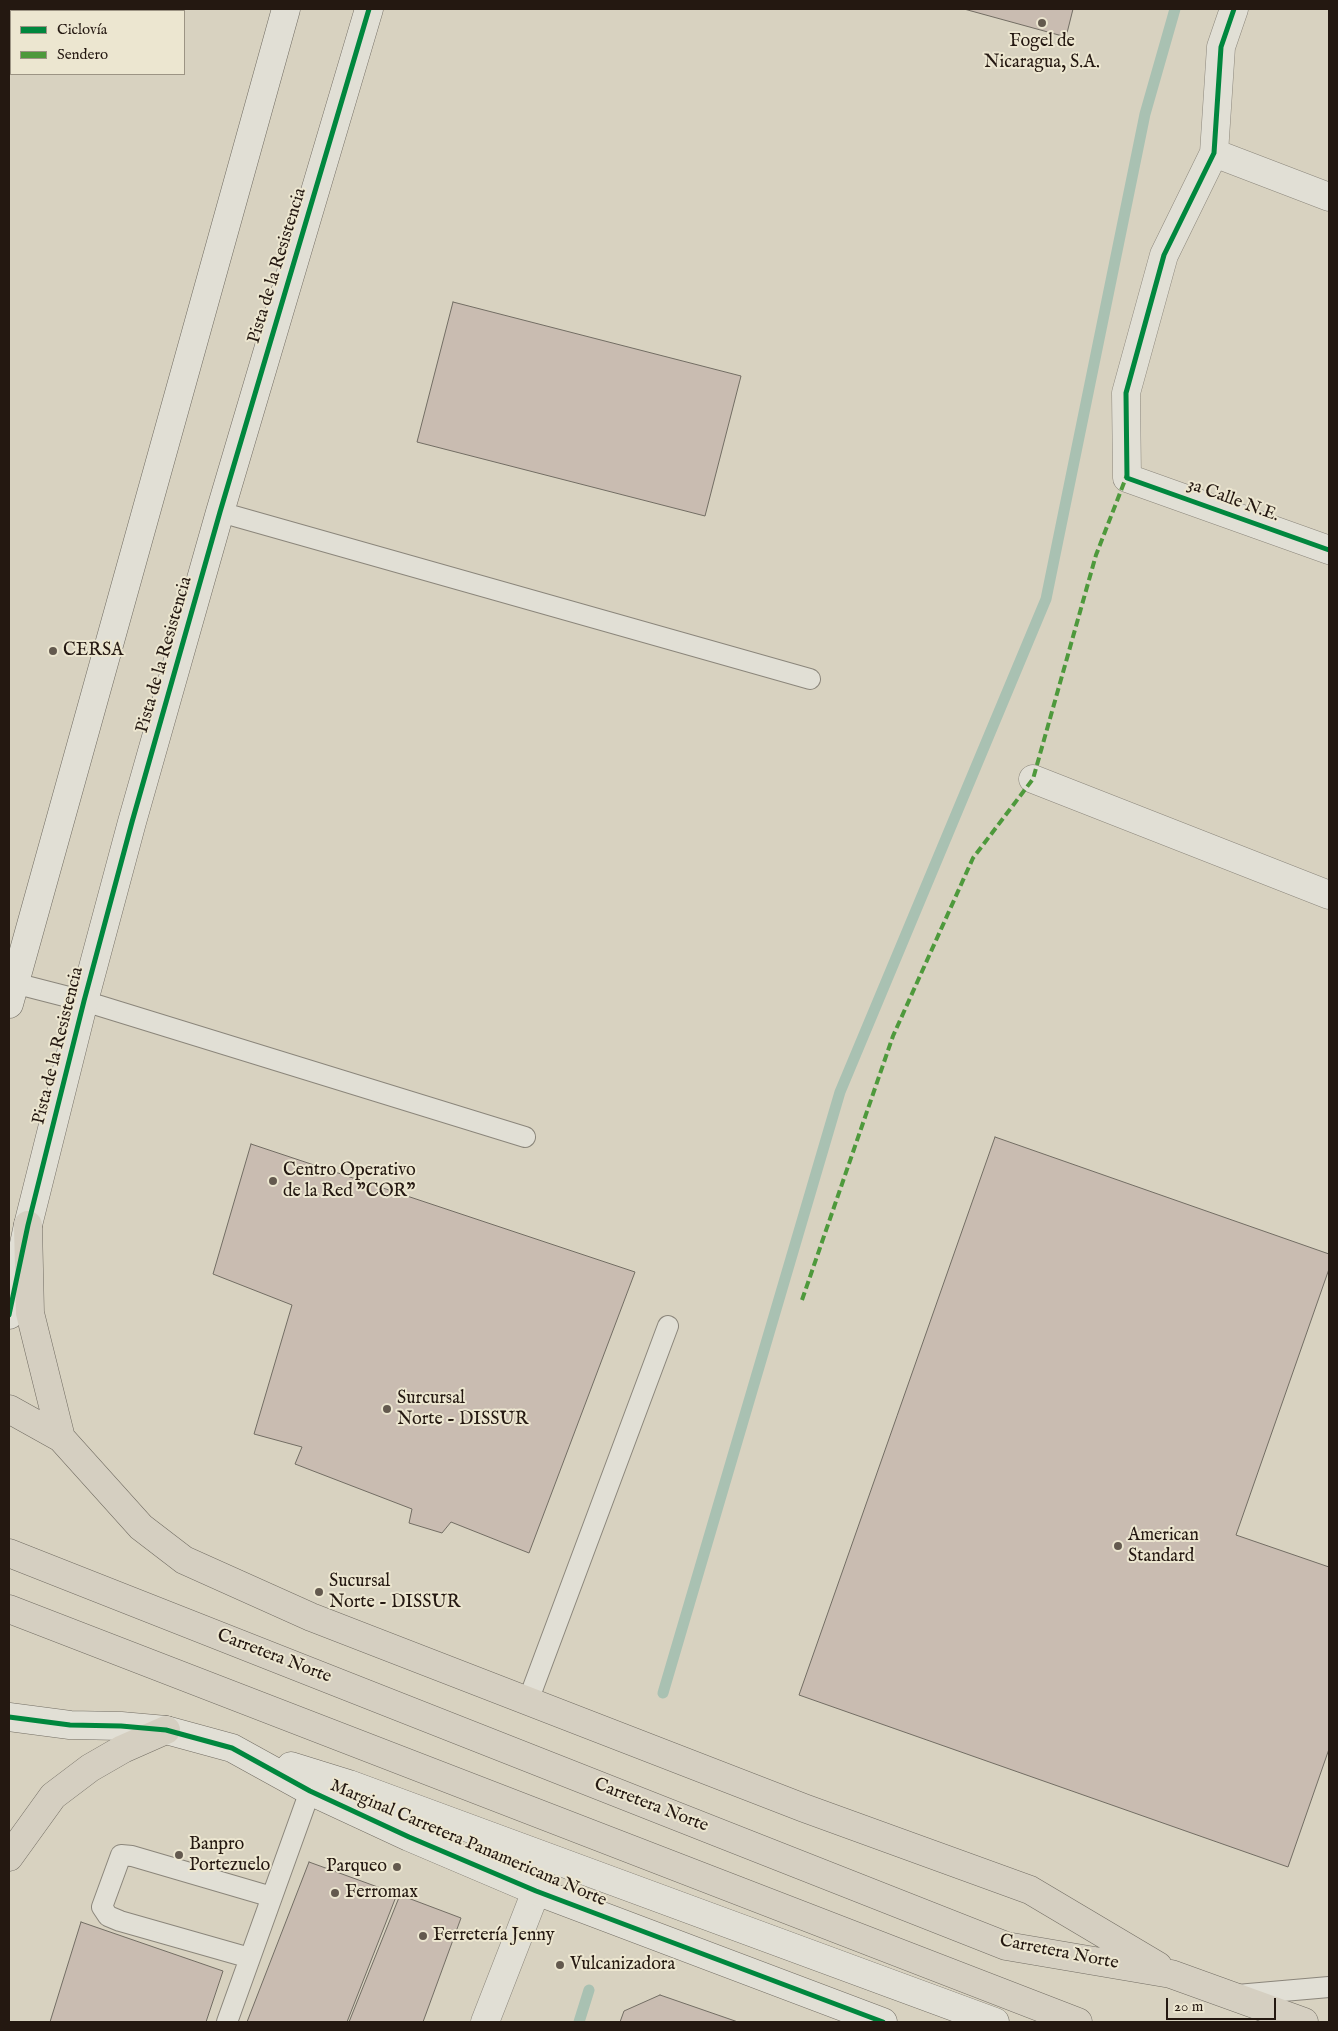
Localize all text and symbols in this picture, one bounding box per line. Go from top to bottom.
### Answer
legend [10,10,185,75]
marker: Fogel de Nicaragua, S.A. [1036,17,1048,29]
text: Ciclovía [57,20,107,39]
place label: Fogel de Nicaragua, S.A. [984,31,1100,74]
text: Sendero [57,45,108,64]
street label: Pista de la Resistencia [244,186,312,346]
street label: 3a Calle N.E. [1184,474,1282,528]
street label: Pista de la Resistencia [132,574,198,736]
place label: CERSA [63,640,123,662]
marker: CERSA [47,645,59,657]
street label: Pista de la Resistencia [29,965,89,1127]
place label: Centro Operativo de la Red "COR" [283,1160,416,1202]
marker: Centro Operativo de la Red "COR" [267,1175,279,1187]
place label: Surcursal Norte - DISSUR [397,1388,528,1430]
marker: Surcursal Norte - DISSUR [381,1403,393,1415]
place label: American Standard [1128,1525,1199,1568]
marker: American Standard [1112,1540,1124,1552]
place label: Sucursal Norte - DISSUR [329,1571,460,1614]
marker: Sucursal Norte - DISSUR [313,1586,325,1598]
street label: Carretera Norte [214,1625,334,1689]
street label: Carretera Norte [591,1774,711,1838]
street label: Marginal Carretera Panamericana Norte [326,1776,610,1912]
place label: Banpro Portezuelo [189,1834,270,1876]
marker: Banpro Portezuelo [173,1849,185,1861]
place label: Parqueo [326,1856,387,1878]
marker: Parqueo [391,1861,403,1873]
place label: Ferromax [345,1882,418,1904]
marker: Ferromax [329,1887,341,1899]
place label: Ferretería Jenny [433,1925,555,1947]
marker: Ferretería Jenny [417,1930,429,1942]
street label: Carretera Norte [998,1931,1120,1975]
place label: Vulcanizadora [570,1954,675,1976]
marker: Vulcanizadora [554,1959,566,1971]
scale bar [1168,1988,1278,2020]
text: 20 m [1174,1997,1203,2016]

